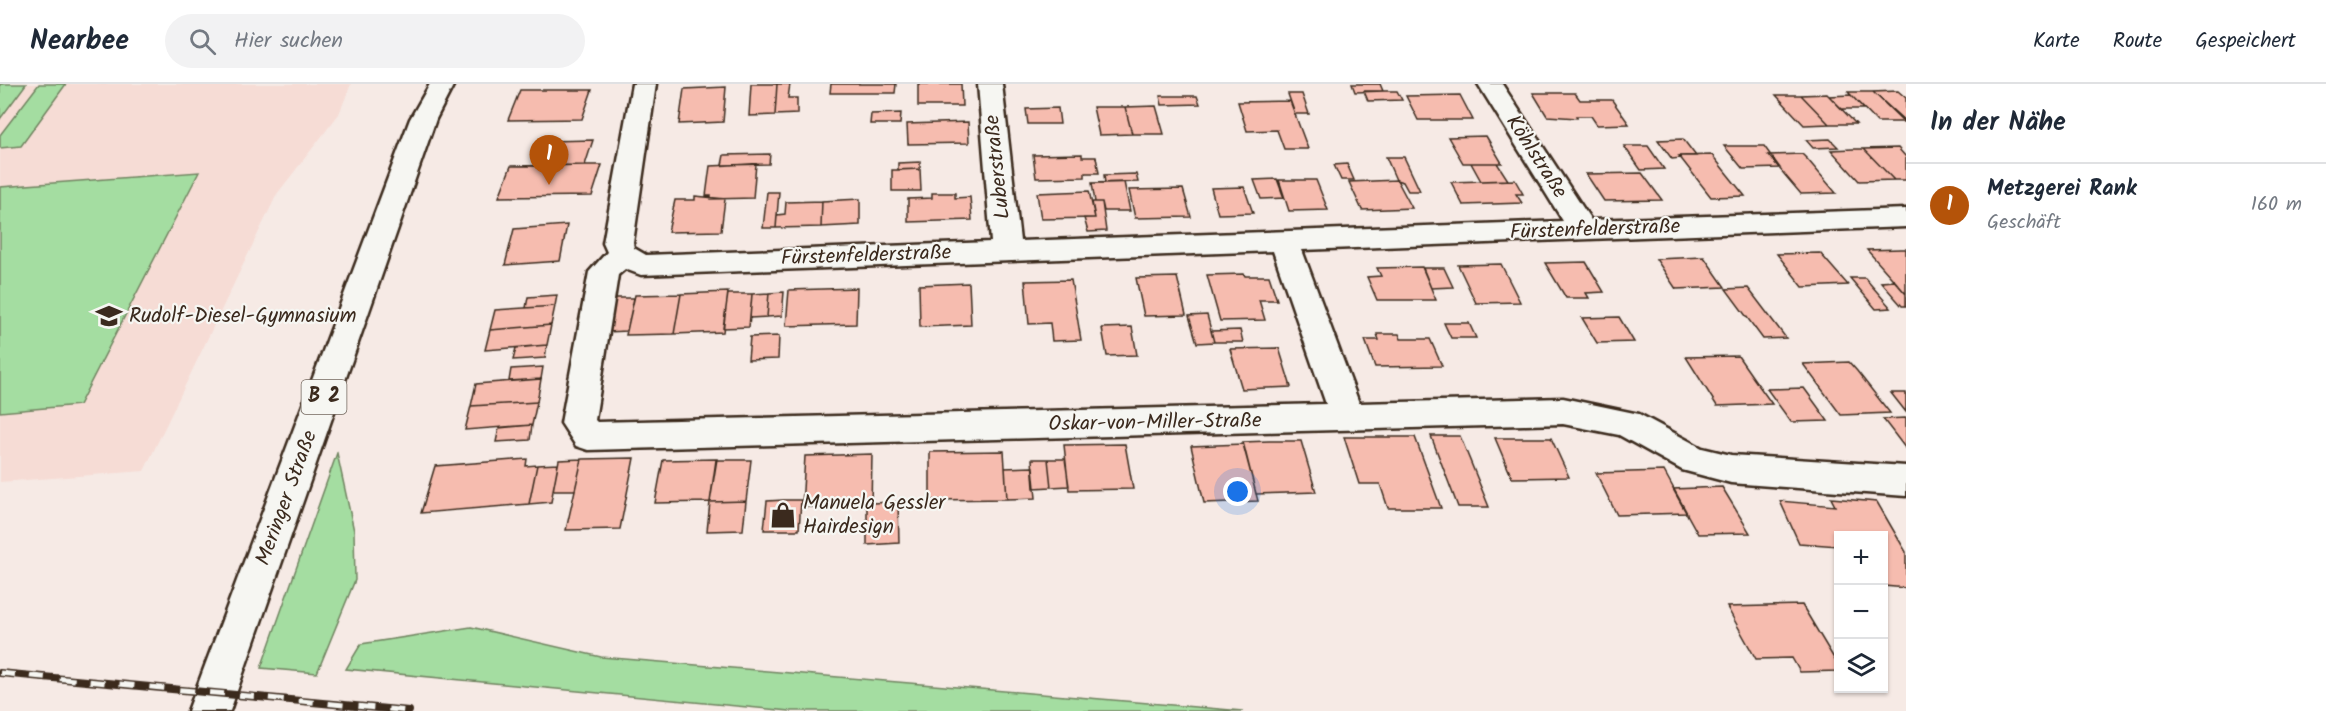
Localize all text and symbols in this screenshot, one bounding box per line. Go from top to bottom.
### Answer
search box [165,14,585,68]
text: Nearbee [30,19,129,64]
text: Hier suchen [234,24,343,59]
icon: search [186,25,219,58]
text: Karte [2033,25,2080,58]
text: Route [2113,25,2162,58]
text: Gespeichert [2195,25,2296,58]
text: In der Nähe [1930,102,2066,144]
street label: Köhlstraße [1497,109,1576,206]
street label: Luberstraße [976,113,1020,221]
pin: 1 [530,135,568,185]
text: Metzgerei Rank [1987,172,2137,207]
text: 1 [1946,189,1953,221]
text: 160 m [2251,189,2302,221]
text: Geschäft [1987,207,2061,239]
street label: Fürstenfelderstraße [1509,211,1681,249]
street label: Fürstenfelderstraße [780,237,952,275]
place label: Rudolf-Diesel-Gymnasium [129,300,356,333]
school or university icon: Rudolf-Diesel-Gymnasium [94,301,124,331]
road number: B 2 [302,380,346,414]
street label: Oskar-von-Miller-Straße [1048,405,1262,441]
street label: Meringer Straße [247,425,327,570]
your location [1223,477,1252,506]
place label: Manuela Gessler Hairdesign [803,487,946,544]
shop icon: Manuela Gessler Hairdesign [768,500,798,530]
map controls [1834,531,1888,693]
button: + [1834,531,1888,585]
button: − [1834,585,1888,639]
button: layers [1834,639,1888,693]

